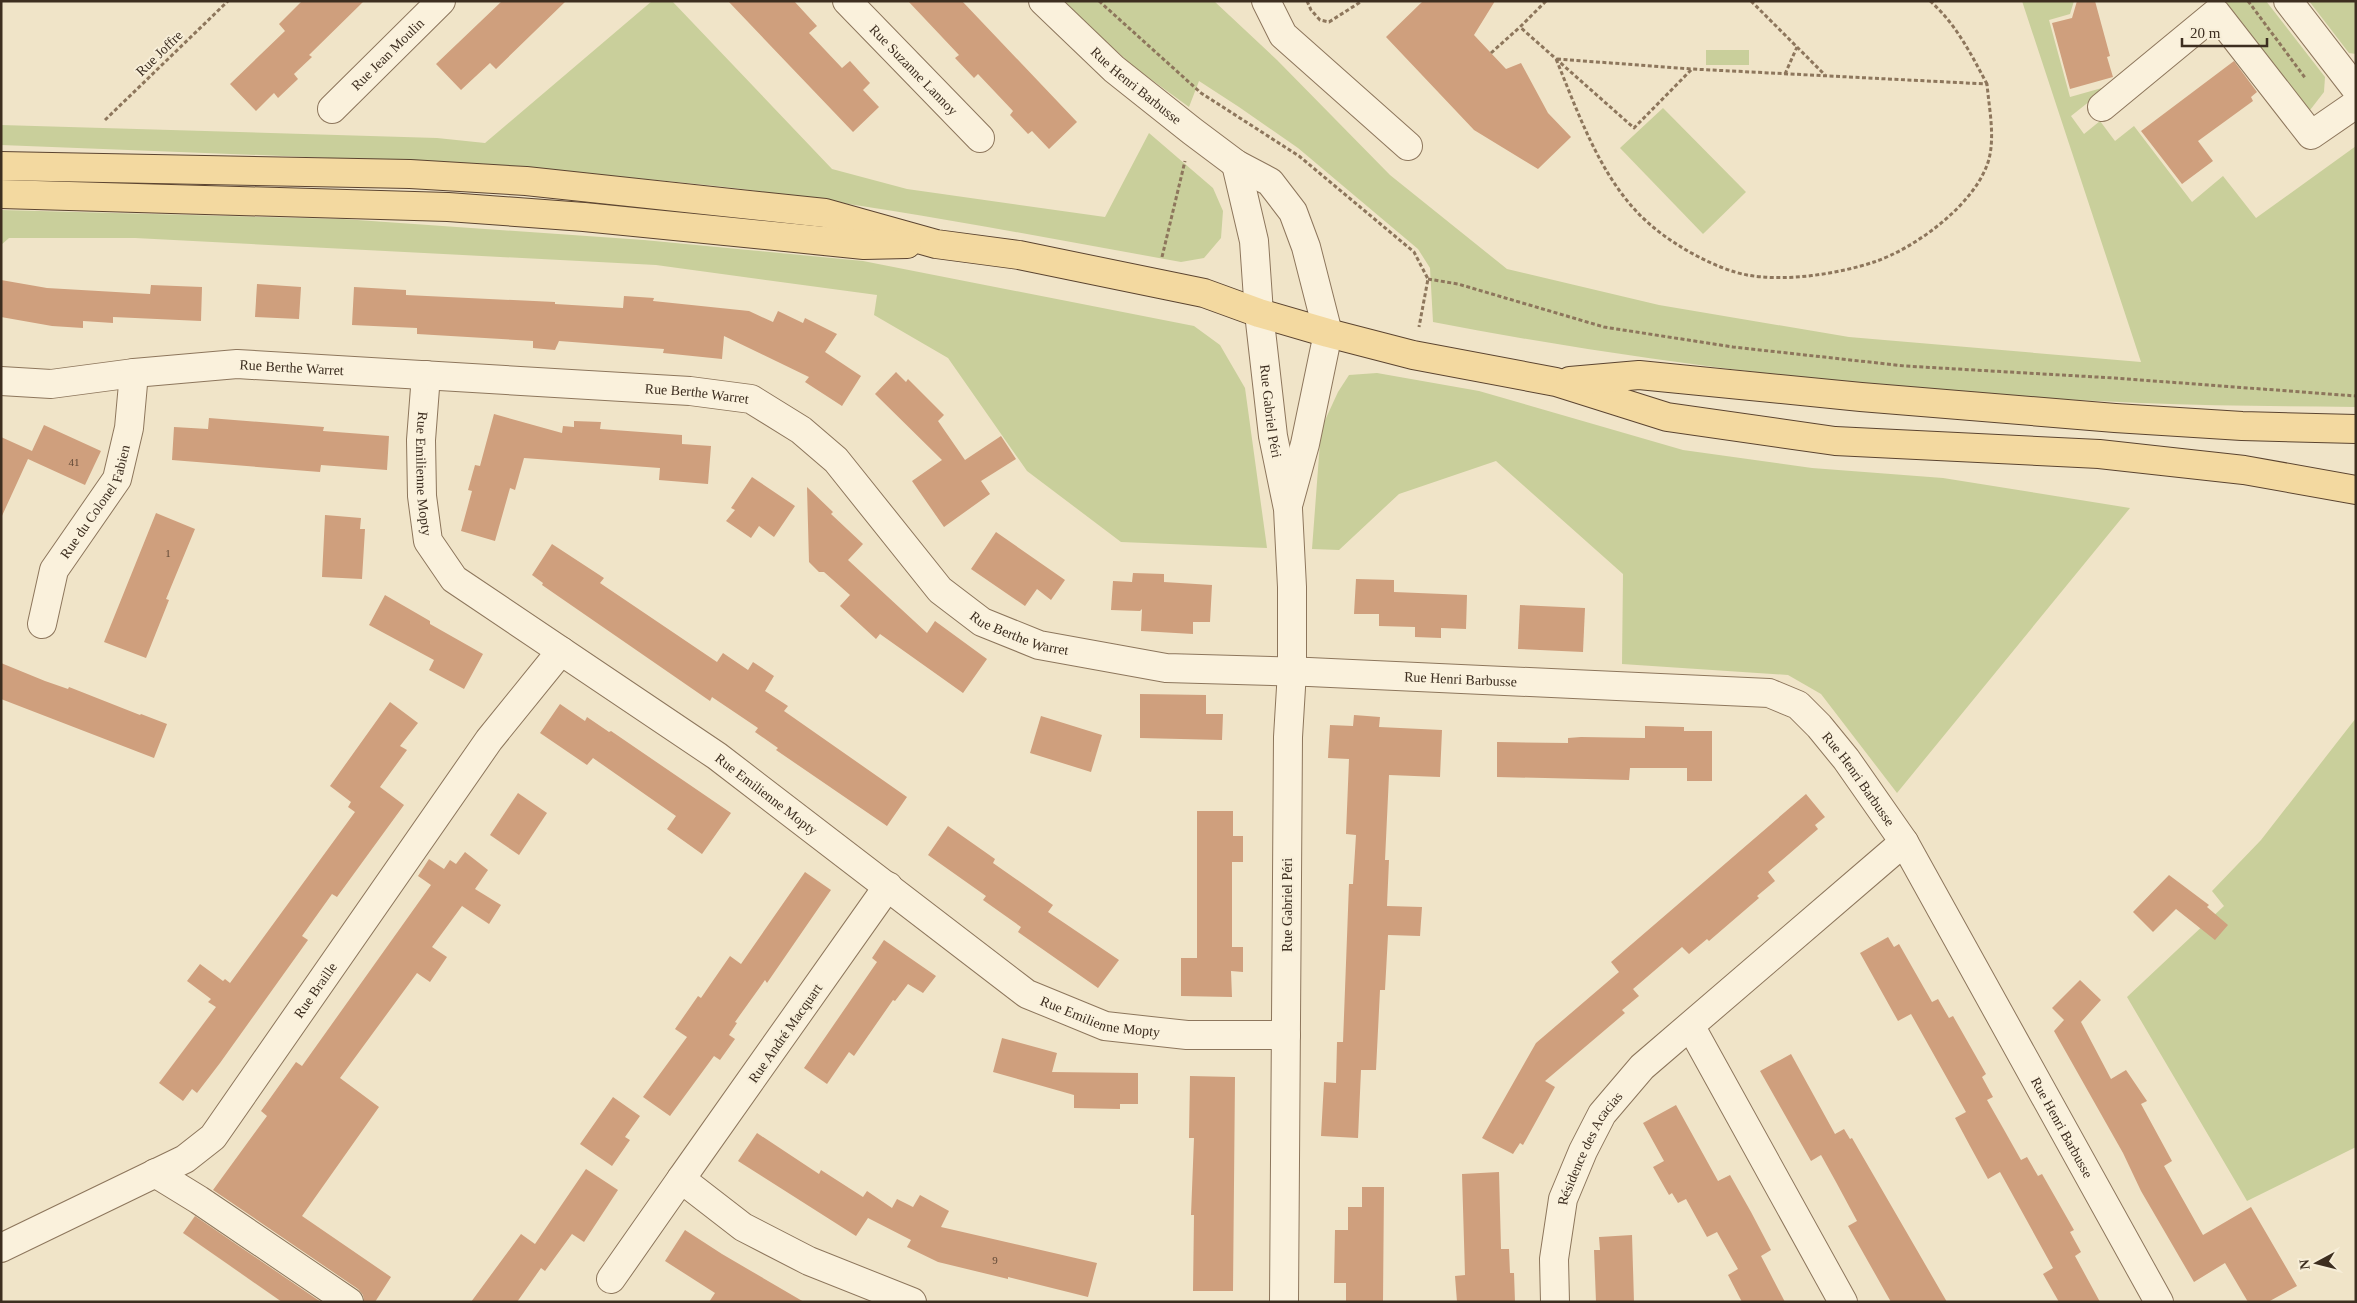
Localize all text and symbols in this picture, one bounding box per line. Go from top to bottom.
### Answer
street label: Rue Jean Moulin [348,15,427,93]
scale bar [2182,15,2267,47]
street label: Rue Suzanne Lannoy [866,22,961,118]
text: 20 m [2190,25,2221,41]
street label: Rue Joffre [133,28,186,79]
street label: Rue Henri Barbusse [1088,44,1184,128]
street label: Rue Berthe Warret [239,357,344,378]
street label: Rue Gabriel Péri [1257,364,1284,459]
street label: Rue Berthe Warret [644,381,750,407]
street label: Rue Emilienne Mopty [413,411,434,537]
street label: Rue du Colonel Fabien [57,444,133,561]
house number: 41 [69,456,80,468]
house number: 1 [165,547,171,559]
street label: Rue Berthe Warret [967,609,1070,658]
street label: Rue Henri Barbusse [1404,669,1517,689]
street label: Rue Henri Barbusse [1819,729,1897,829]
street label: Rue Emilienne Mopty [712,751,820,838]
street label: Rue Gabriel Péri [1280,858,1295,952]
street label: Rue Braille [291,960,340,1021]
street label: Rue André Macquart [746,981,825,1086]
street label: Rue Emilienne Mopty [1038,993,1161,1040]
street label: Rue Henri Barbusse [2028,1075,2096,1181]
street label: Résidence des Acacias [1555,1089,1626,1206]
north arrow [2292,1238,2342,1288]
house number: 9 [992,1254,998,1266]
text: N [2297,1259,2313,1270]

